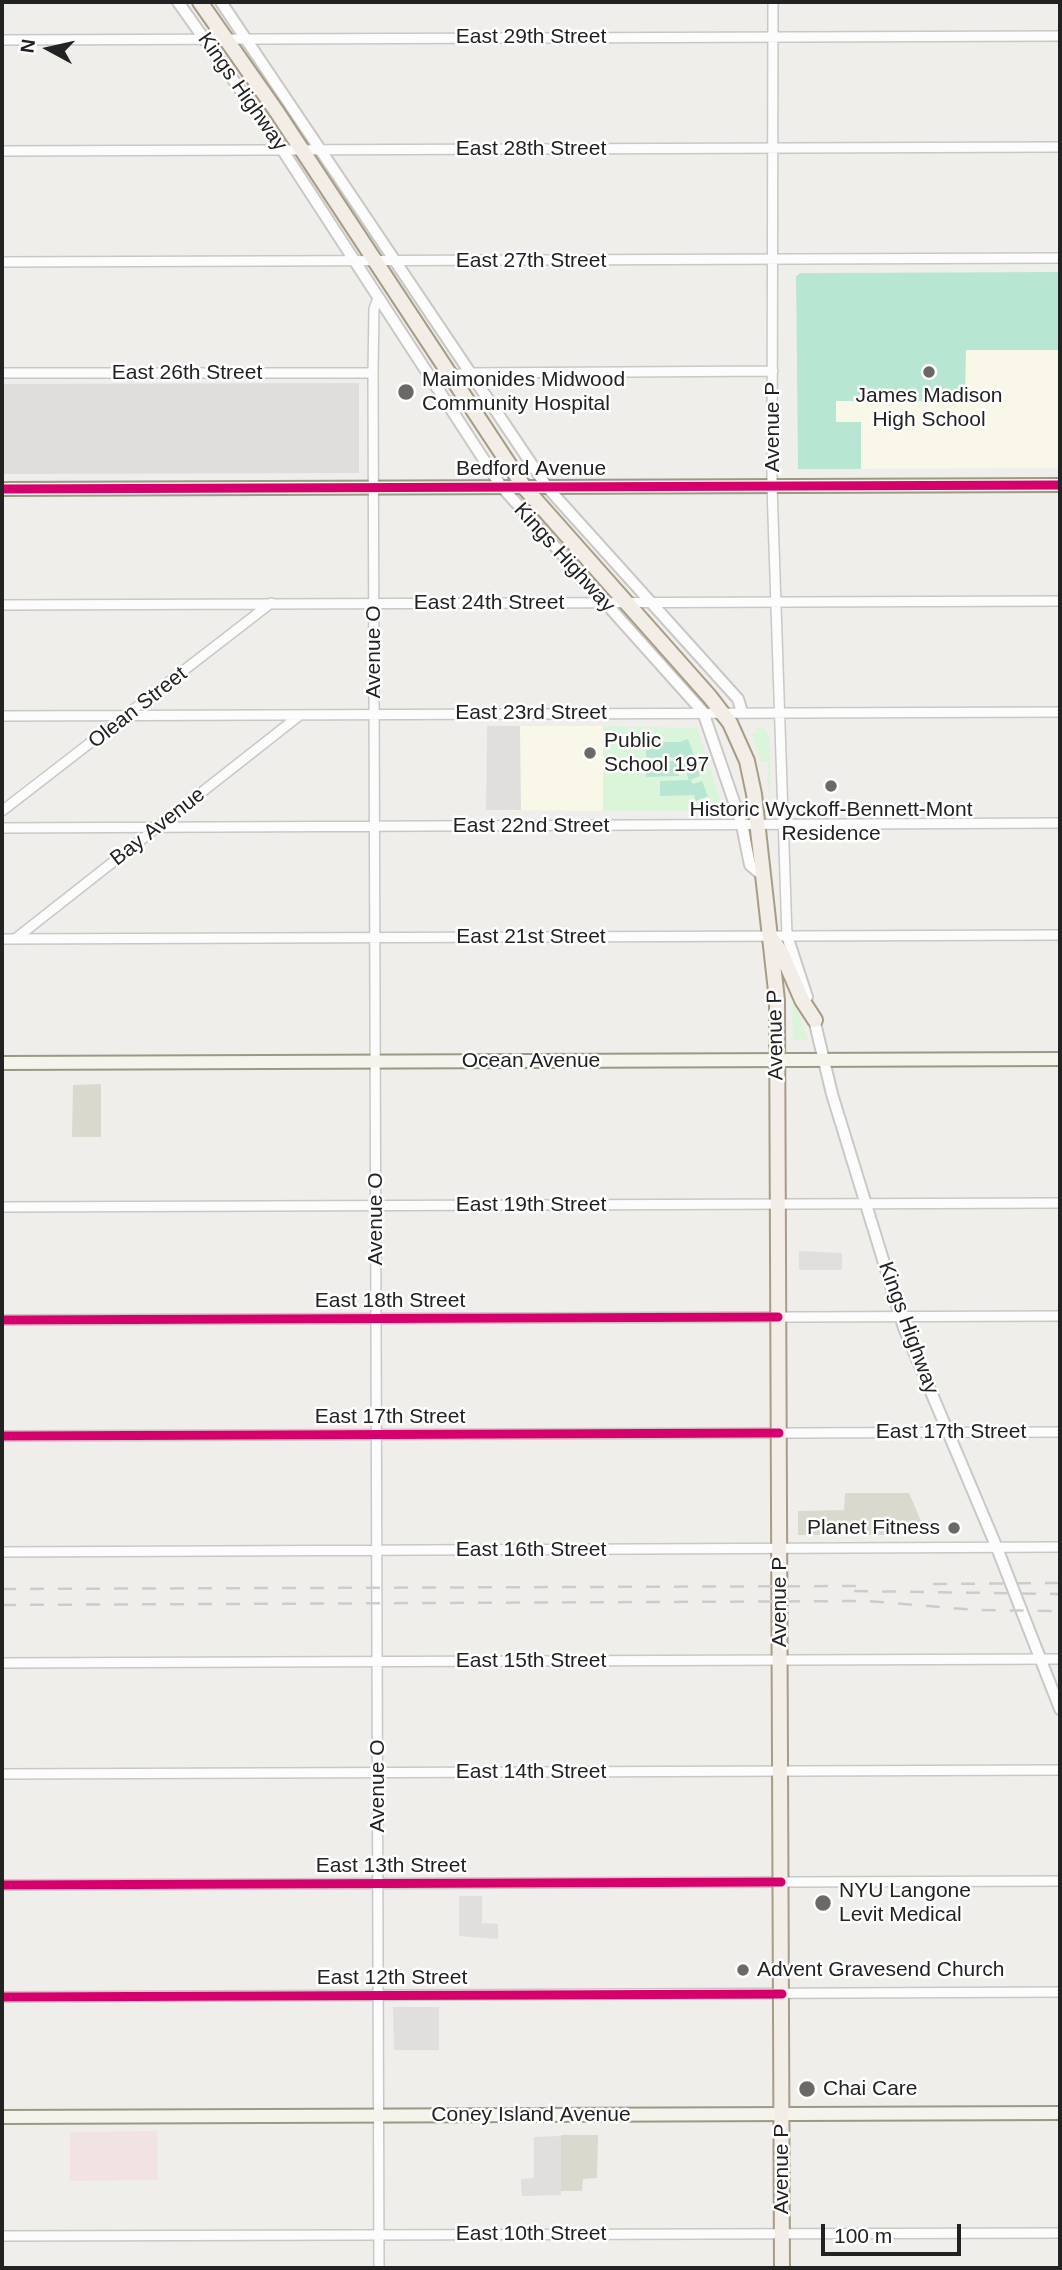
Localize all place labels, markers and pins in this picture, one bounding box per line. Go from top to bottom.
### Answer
marker: James Madison High School [921,364,937,380]
place label: Maimonides Midwood Community Hospital [422,367,625,417]
marker: Maimonides Midwood Community Hospital [396,382,416,402]
place label: James Madison High School [855,383,1003,433]
place label: Public School 197 [604,728,709,778]
marker: Public School 197 [582,745,598,761]
marker: Historic Wyckoff-Bennett-Mont Residence [823,778,839,794]
place label: Historic Wyckoff-Bennett-Mont Residence [689,797,973,847]
place label: Planet Fitness [807,1515,940,1541]
marker: Planet Fitness [946,1520,962,1536]
place label: NYU Langone Levit Medical [839,1878,971,1928]
marker: NYU Langone Levit Medical [813,1893,833,1913]
place label: Advent Gravesend Church [757,1957,1004,1983]
marker: Advent Gravesend Church [735,1962,751,1978]
place label: Chai Care [823,2076,918,2102]
marker: Chai Care [797,2079,817,2099]

